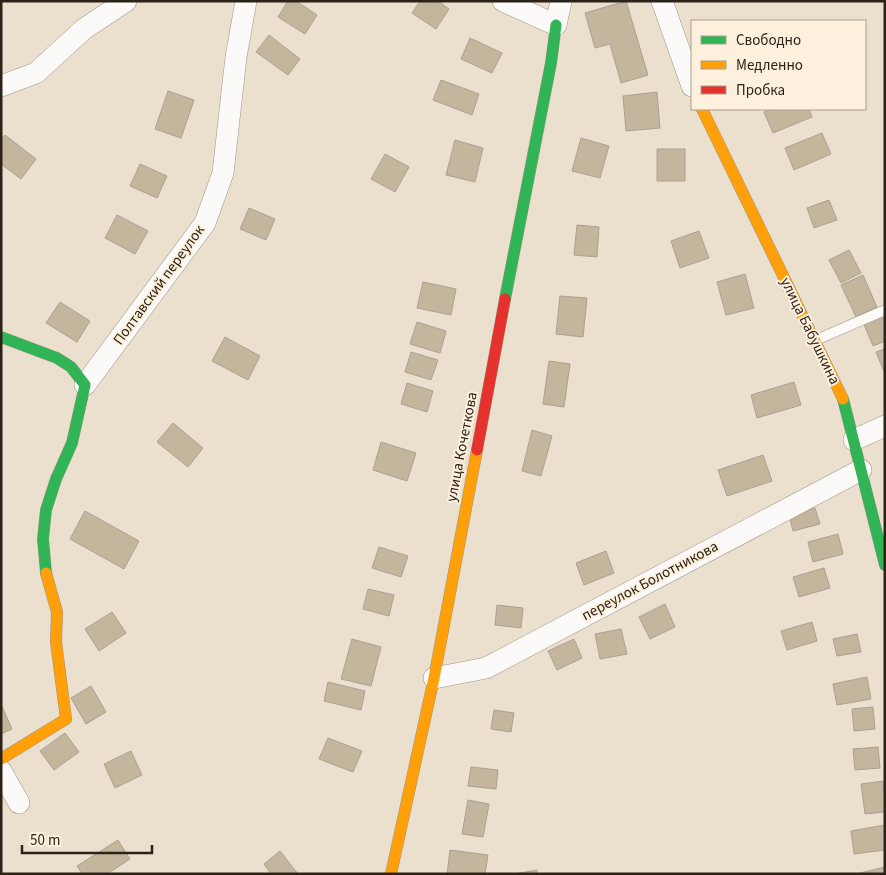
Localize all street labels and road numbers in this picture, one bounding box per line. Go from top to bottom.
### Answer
street label: Полтавский переулок [108,220,210,349]
street label: улица Бабушкина [775,274,845,388]
street label: улица Кочеткова [441,390,483,504]
street label: переулок Болотникова [578,536,722,626]

